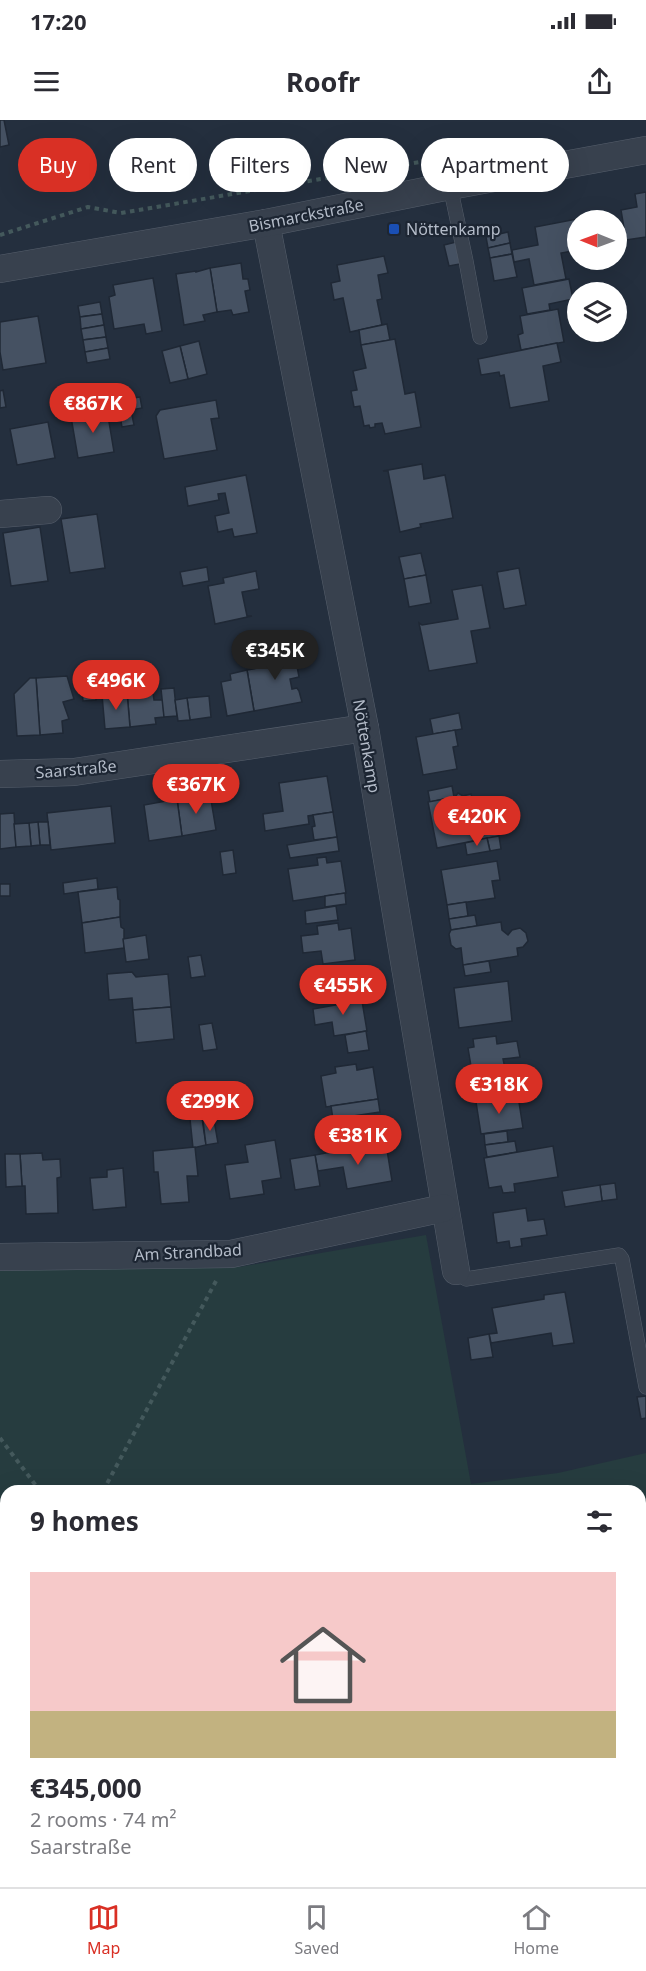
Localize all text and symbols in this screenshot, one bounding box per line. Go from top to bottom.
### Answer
text: 17:20 [30,6,87,36]
text: Roofr [286,63,360,100]
icon: menu [30,65,63,98]
icon: share [583,65,616,98]
chip: Buy [18,138,97,192]
chip: Rent [109,138,197,192]
chip: Filters [209,138,311,192]
chip: New [323,138,409,192]
chip: Apartment [421,138,569,192]
street label: Bismarckstraße [247,193,365,237]
north arrow [567,210,627,270]
map controls [567,210,627,342]
place label: Nöttenkamp [406,218,501,240]
marker: Nöttenkamp [387,222,401,236]
button: layers [567,282,627,342]
pin: €867K [51,383,135,434]
text: €867K [63,389,123,416]
pin: €345K [233,630,317,681]
text: €345K [245,636,305,663]
pin: €496K [74,660,158,711]
text: €496K [86,666,146,693]
street label: Nöttenkamp [348,697,386,795]
street label: Saarstraße [35,755,117,783]
pin: €367K [154,764,238,815]
text: €367K [166,770,226,797]
pin: €420K [435,796,519,847]
text: €420K [447,802,507,829]
pin: €455K [301,965,385,1016]
text: €455K [313,971,373,998]
pin: €318K [457,1064,541,1115]
text: €318K [469,1070,529,1097]
pin: €299K [168,1081,252,1132]
text: €299K [180,1087,240,1114]
pin: €381K [316,1115,400,1166]
text: €381K [328,1121,388,1148]
street label: Am Strandbad [134,1238,242,1266]
text: 9 homes [30,1503,139,1539]
icon: filters [583,1505,616,1538]
icon: home [269,1611,377,1719]
text: €345,000 [30,1770,142,1806]
text: 2 rooms · 74 m² [30,1806,177,1833]
text: Saarstraße [30,1833,131,1860]
tab: Map [87,1901,120,1959]
tab: Saved [295,1901,339,1959]
tab: Home [513,1901,559,1959]

